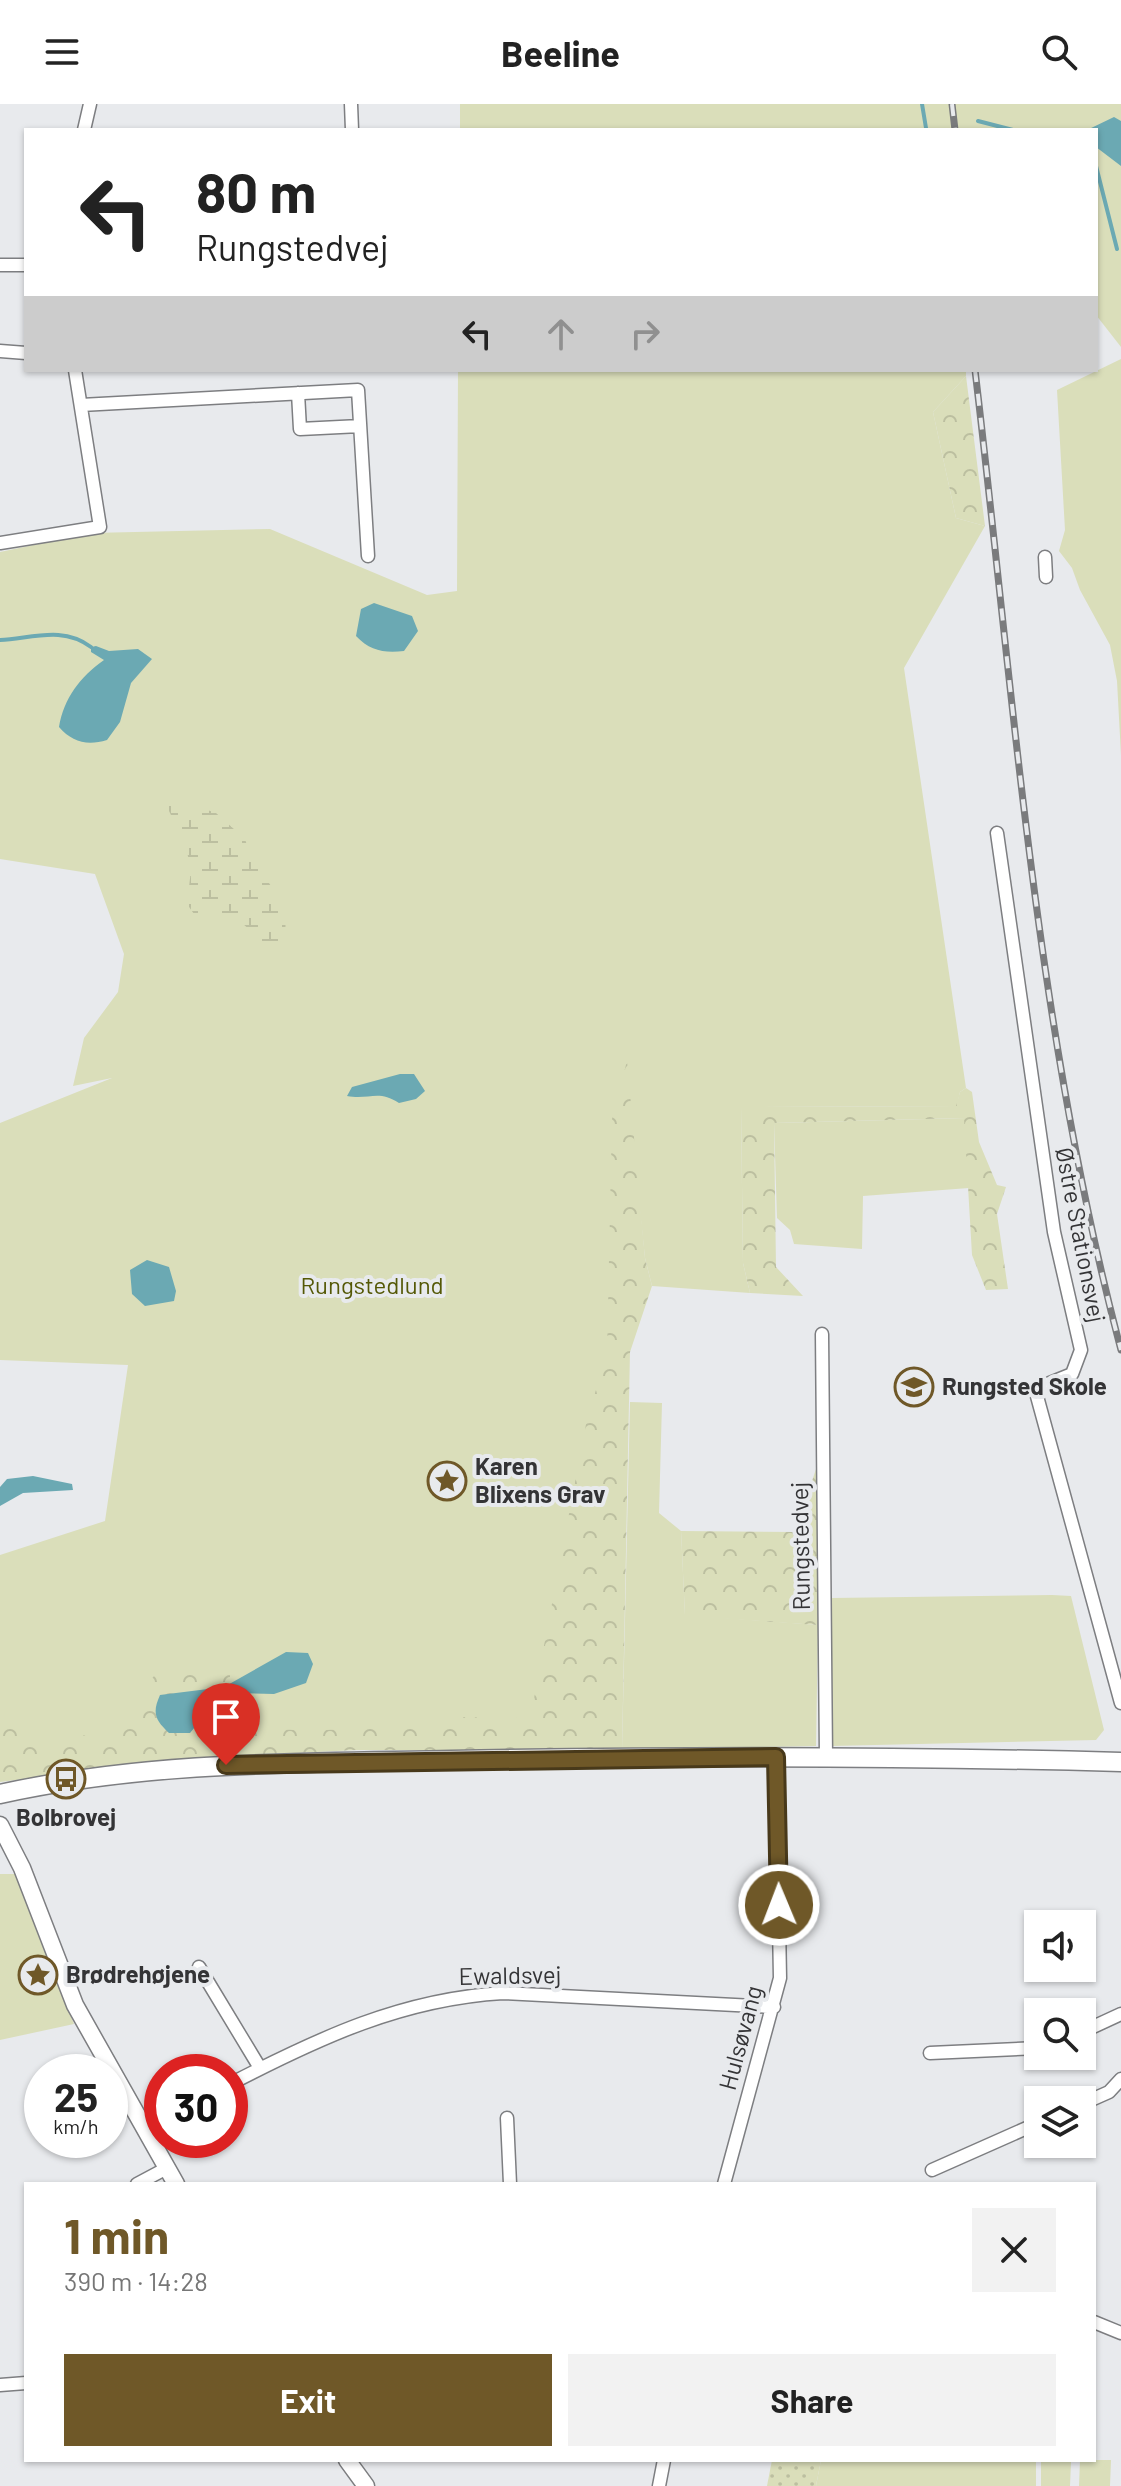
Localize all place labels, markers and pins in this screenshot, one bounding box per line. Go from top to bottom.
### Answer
school or university icon: Rungsted Skole [893,1366,935,1408]
place label: Rungsted Skole [942,1371,1107,1400]
place label: Karen Blixens Grav [475,1451,606,1508]
place icon: Karen Blixens Grav [426,1460,468,1502]
pin [192,1683,260,1765]
bus stop icon: Bolbrovej [45,1758,87,1800]
place label: Bolbrovej [16,1802,116,1831]
place icon: Brødrehøjene [17,1954,59,1996]
place label: Brødrehøjene [66,1959,210,1988]

